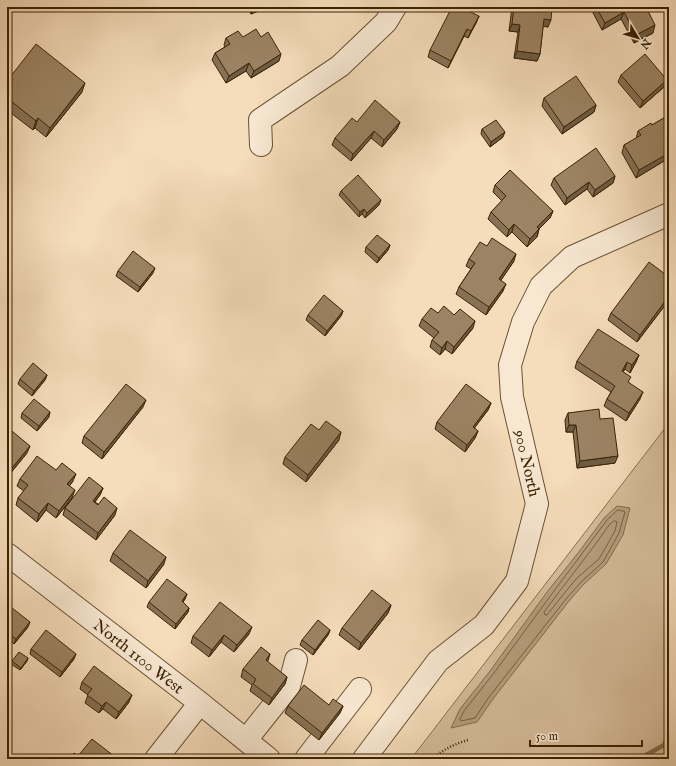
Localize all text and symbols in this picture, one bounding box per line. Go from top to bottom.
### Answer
north arrow [618,18,658,58]
text: N [636,35,654,52]
street label: 900 North [508,427,544,499]
street label: North 1100 West [89,616,187,699]
scale bar [530,722,642,748]
text: 50 m [536,729,558,744]

